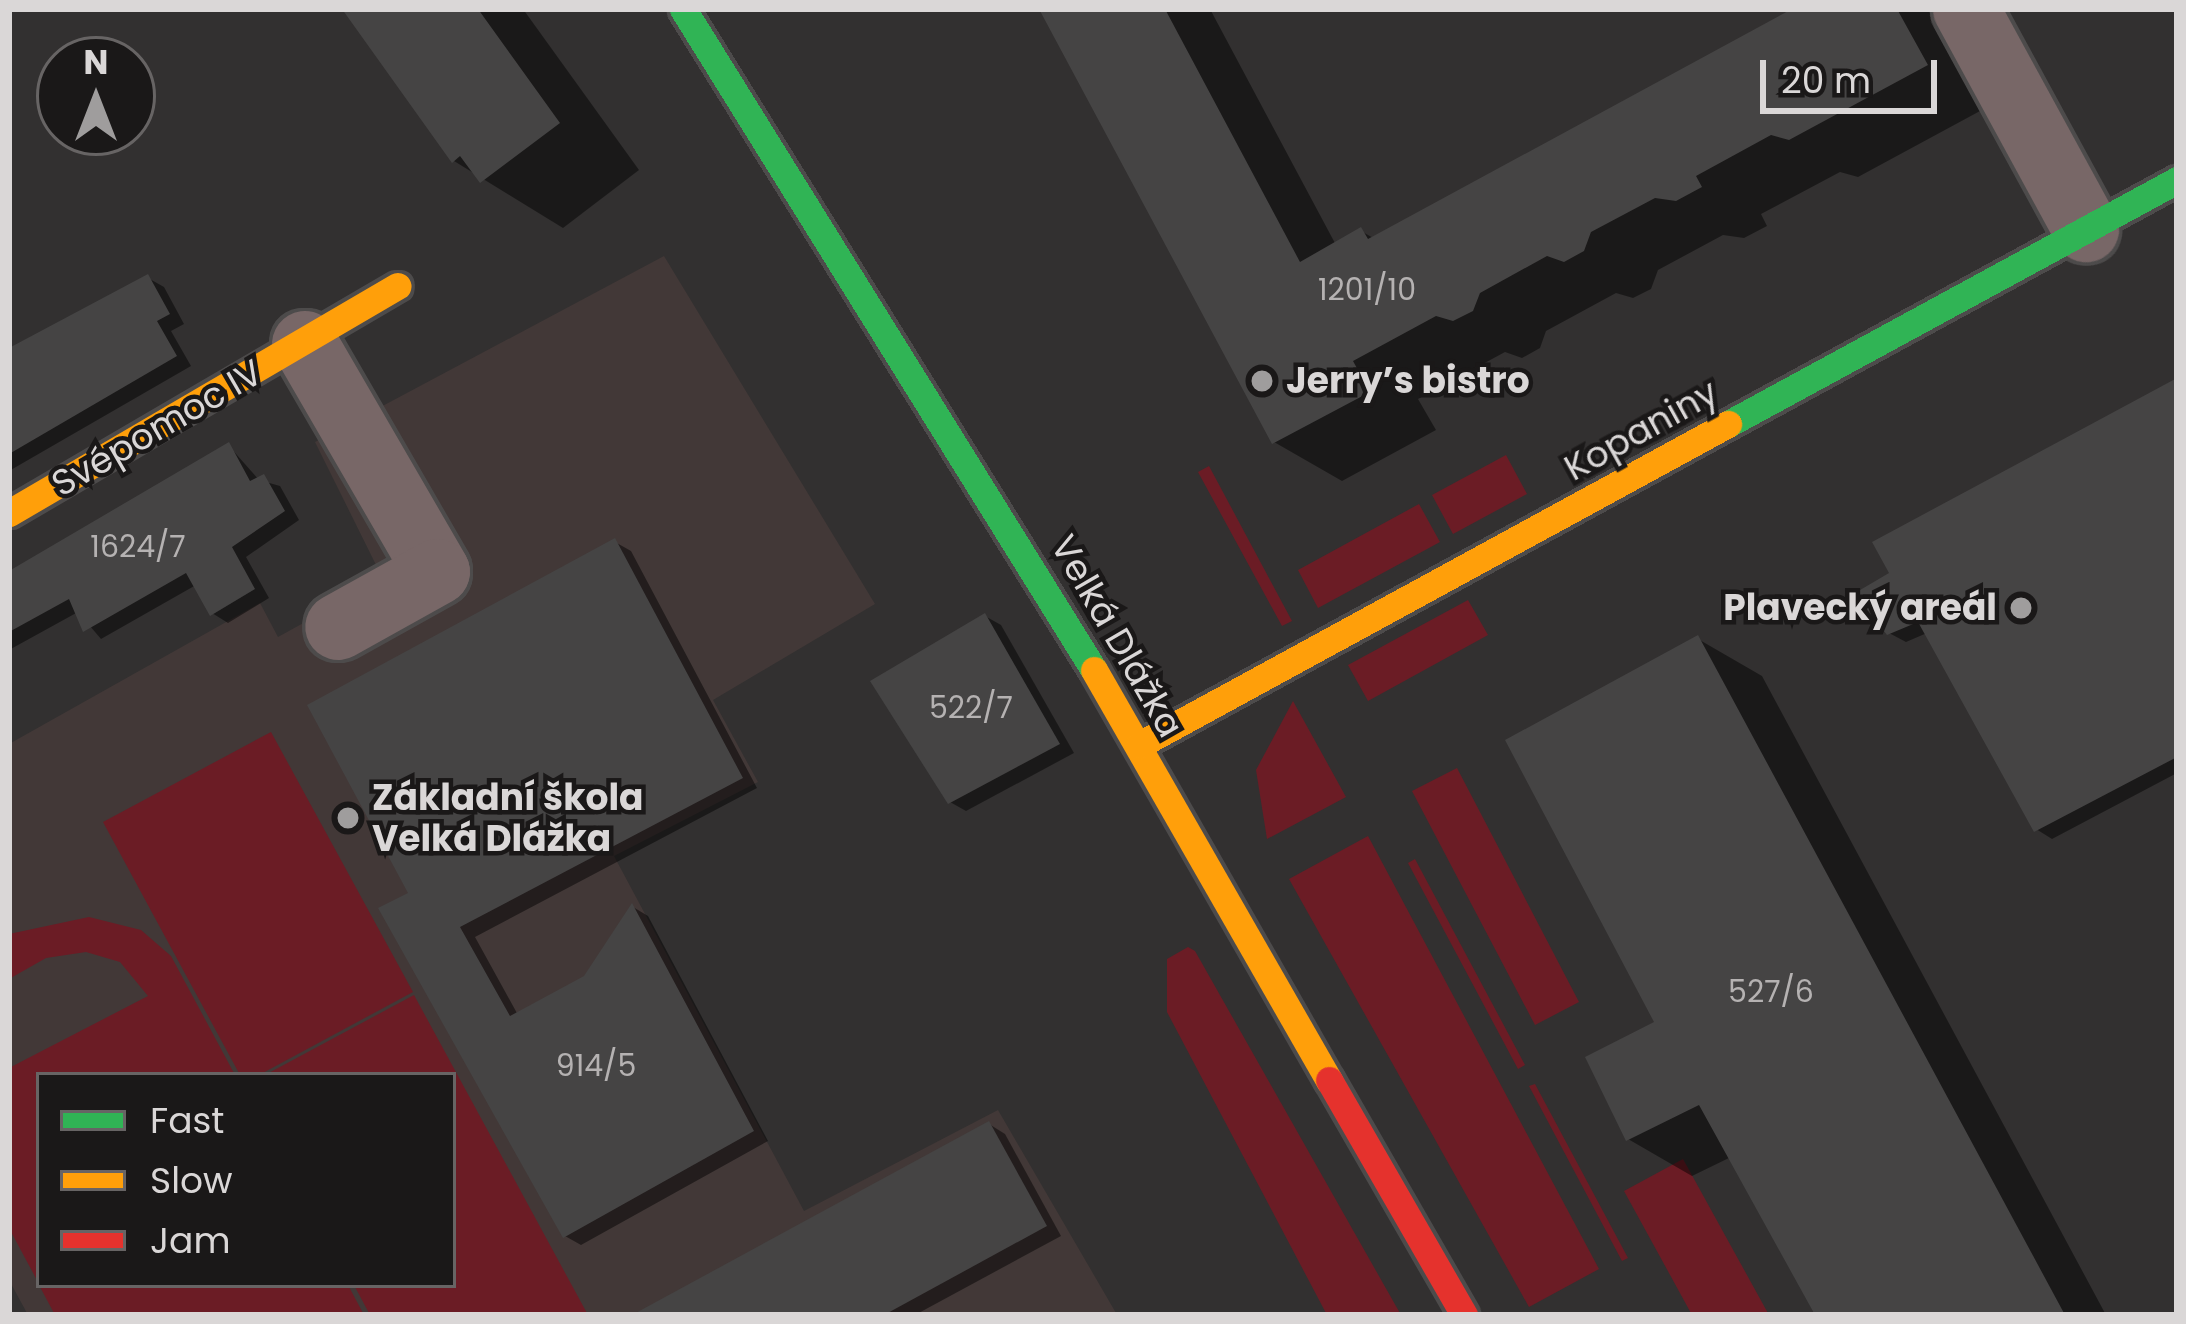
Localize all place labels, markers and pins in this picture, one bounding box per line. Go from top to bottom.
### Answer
place label: Jerry’s bistro [1286,359,1530,403]
marker: Jerry’s bistro [1249,368,1275,394]
place label: Plavecký areál [1723,586,1997,630]
marker: Plavecký areál [2008,595,2034,621]
place label: Základní škola Velká Dlážka [372,775,643,860]
marker: Základní škola Velká Dlážka [335,805,361,831]

